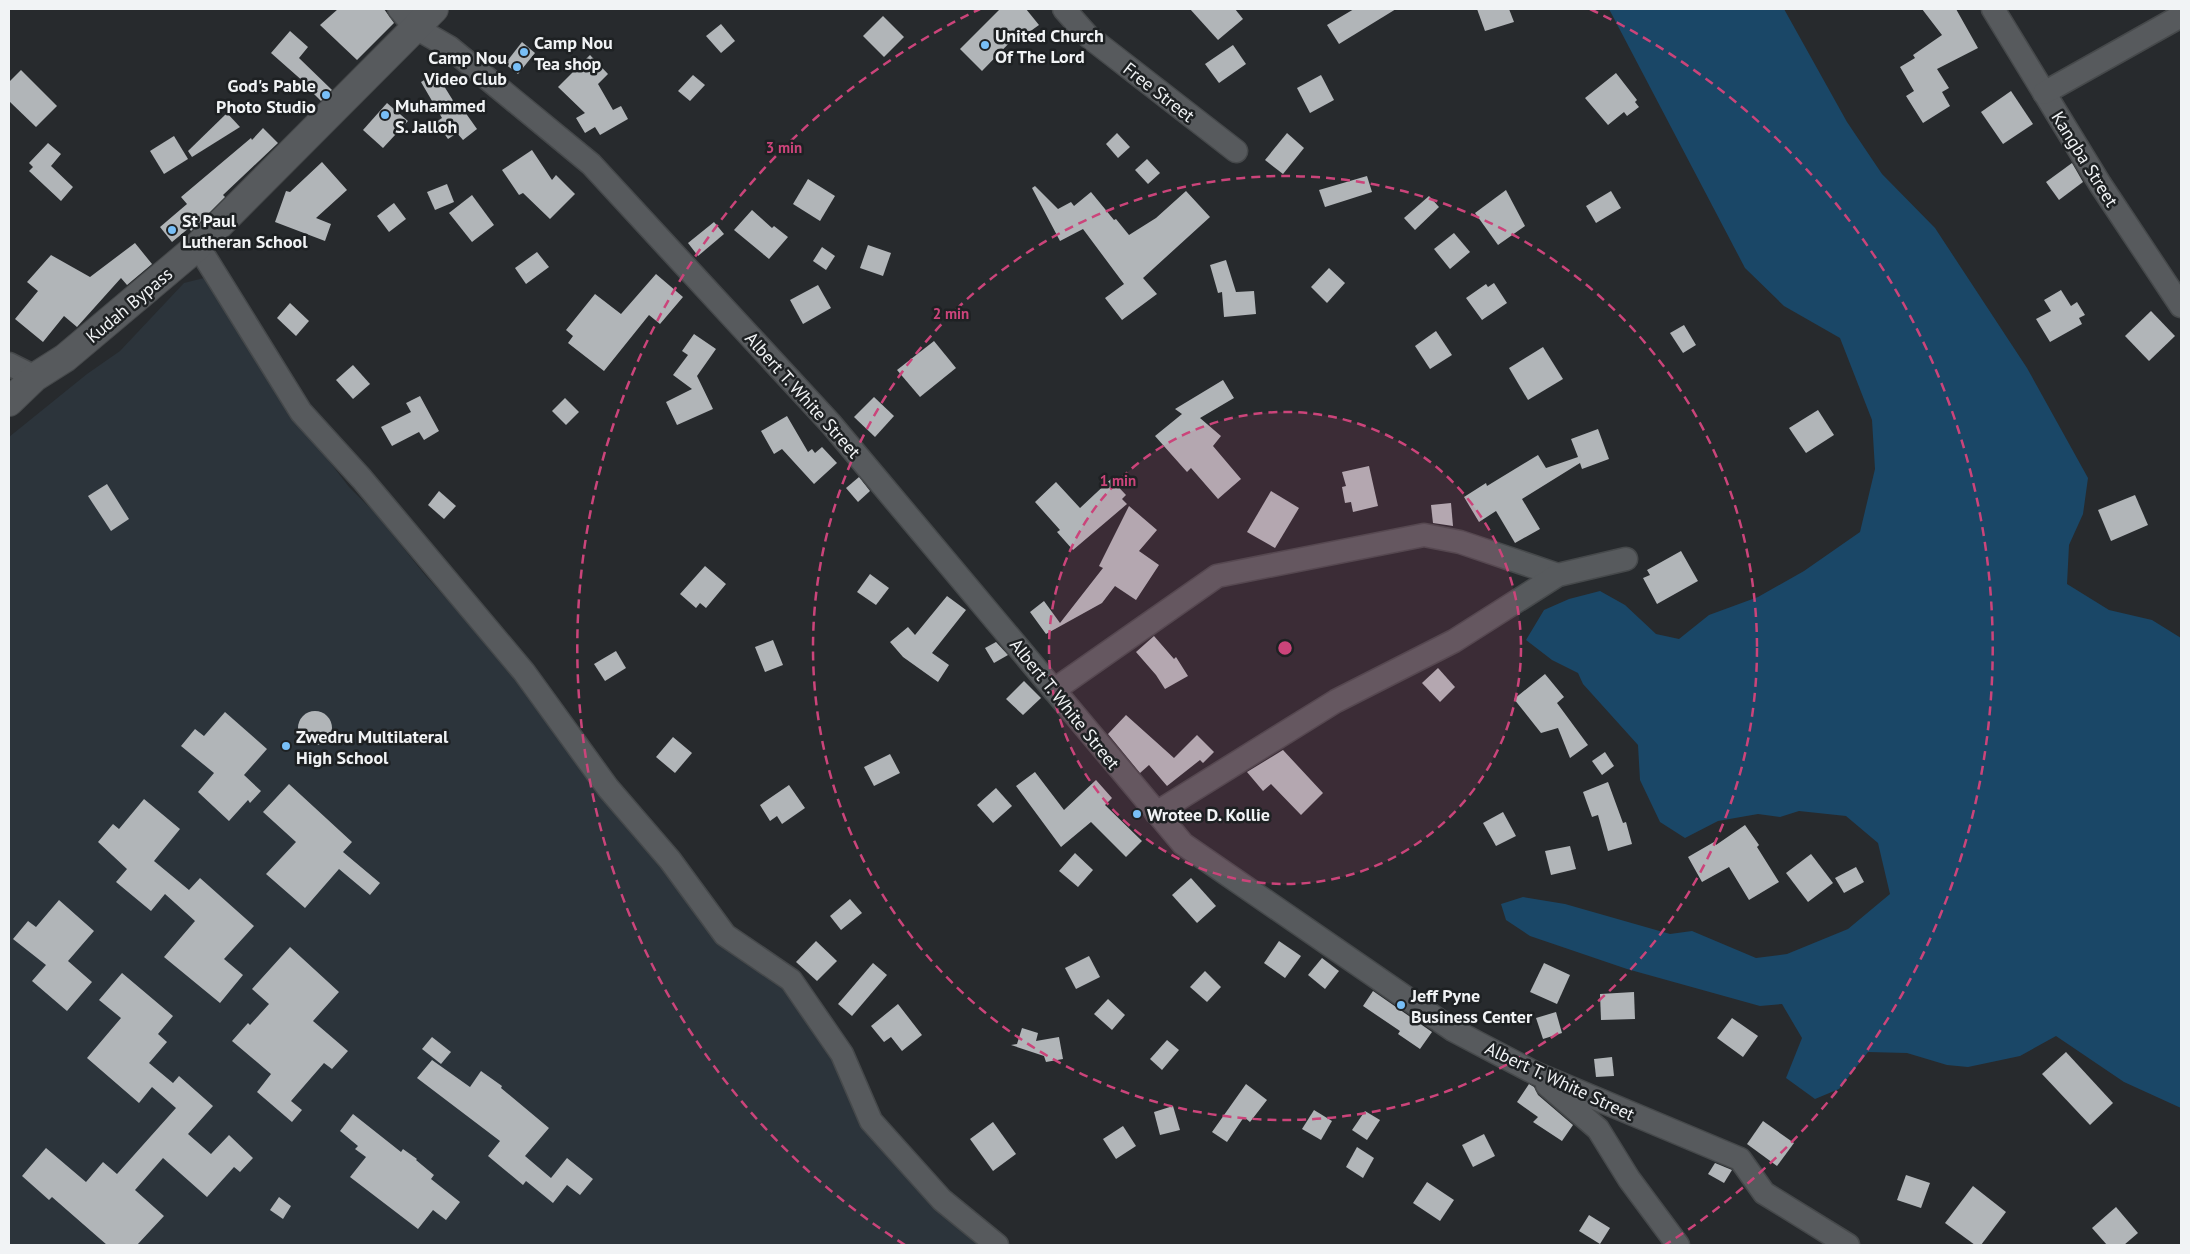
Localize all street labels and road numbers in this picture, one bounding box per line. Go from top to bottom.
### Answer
street label: Free Street [1119,57,1199,127]
street label: Kangba Street [2047,107,2123,211]
street label: Kudah Bypass [81,262,177,348]
street label: Albert T. White Street [740,327,866,463]
street label: Albert T. White Street [1005,634,1125,774]
street label: Albert T. White Street [1482,1036,1638,1126]

